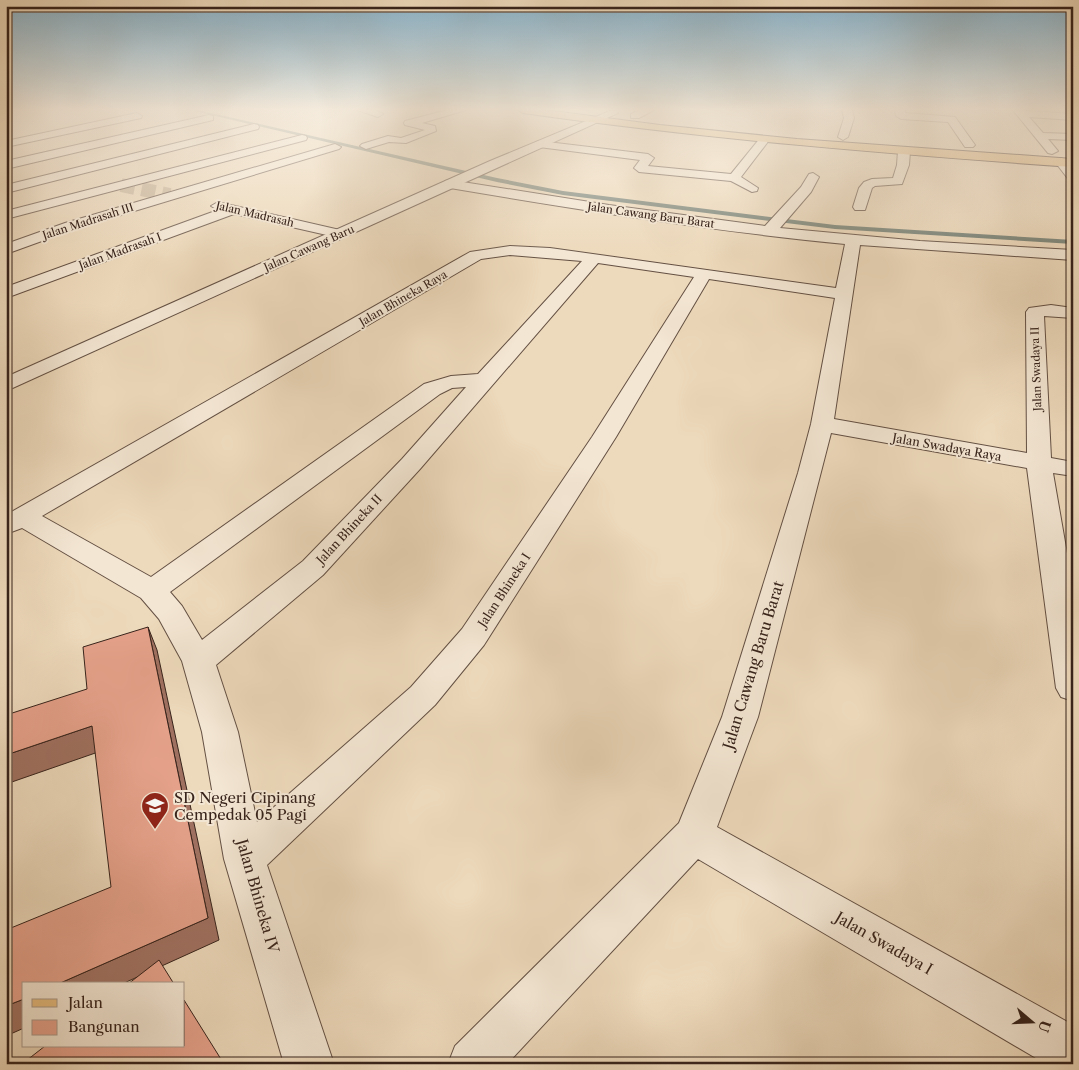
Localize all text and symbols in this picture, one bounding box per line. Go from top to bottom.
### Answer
street label: Jalan Madrasah [213,198,296,230]
street label: Jalan Cawang Baru Barat [585,199,716,231]
street label: Jalan Madrasah III [39,200,135,243]
street label: Jalan Cawang Baru [260,222,357,275]
street label: Jalan Madrasah I [75,230,163,273]
street label: Jalan Bhineka Raya [355,267,450,330]
street label: Jalan Swadaya II [1028,327,1045,413]
street label: Jalan Swadaya Raya [889,430,1003,464]
street label: Jalan Bhineka II [312,491,385,568]
street label: Jalan Bhineka I [473,550,534,632]
street label: Jalan Cawang Baru Barat [718,578,788,753]
place label: SD Negeri Cipinang Cempedak 05 Pagi [174,788,315,824]
school or university icon: SD Negeri Cipinang Cempedak 05 Pagi [140,791,170,830]
street label: Jalan Bhineka IV [232,835,284,956]
street label: Jalan Swadaya I [830,906,936,979]
legend [22,982,185,1048]
text: Jalan [66,993,103,1012]
north arrow [1006,998,1056,1048]
text: Bangunan [68,1017,140,1036]
text: U [1034,1018,1055,1035]

